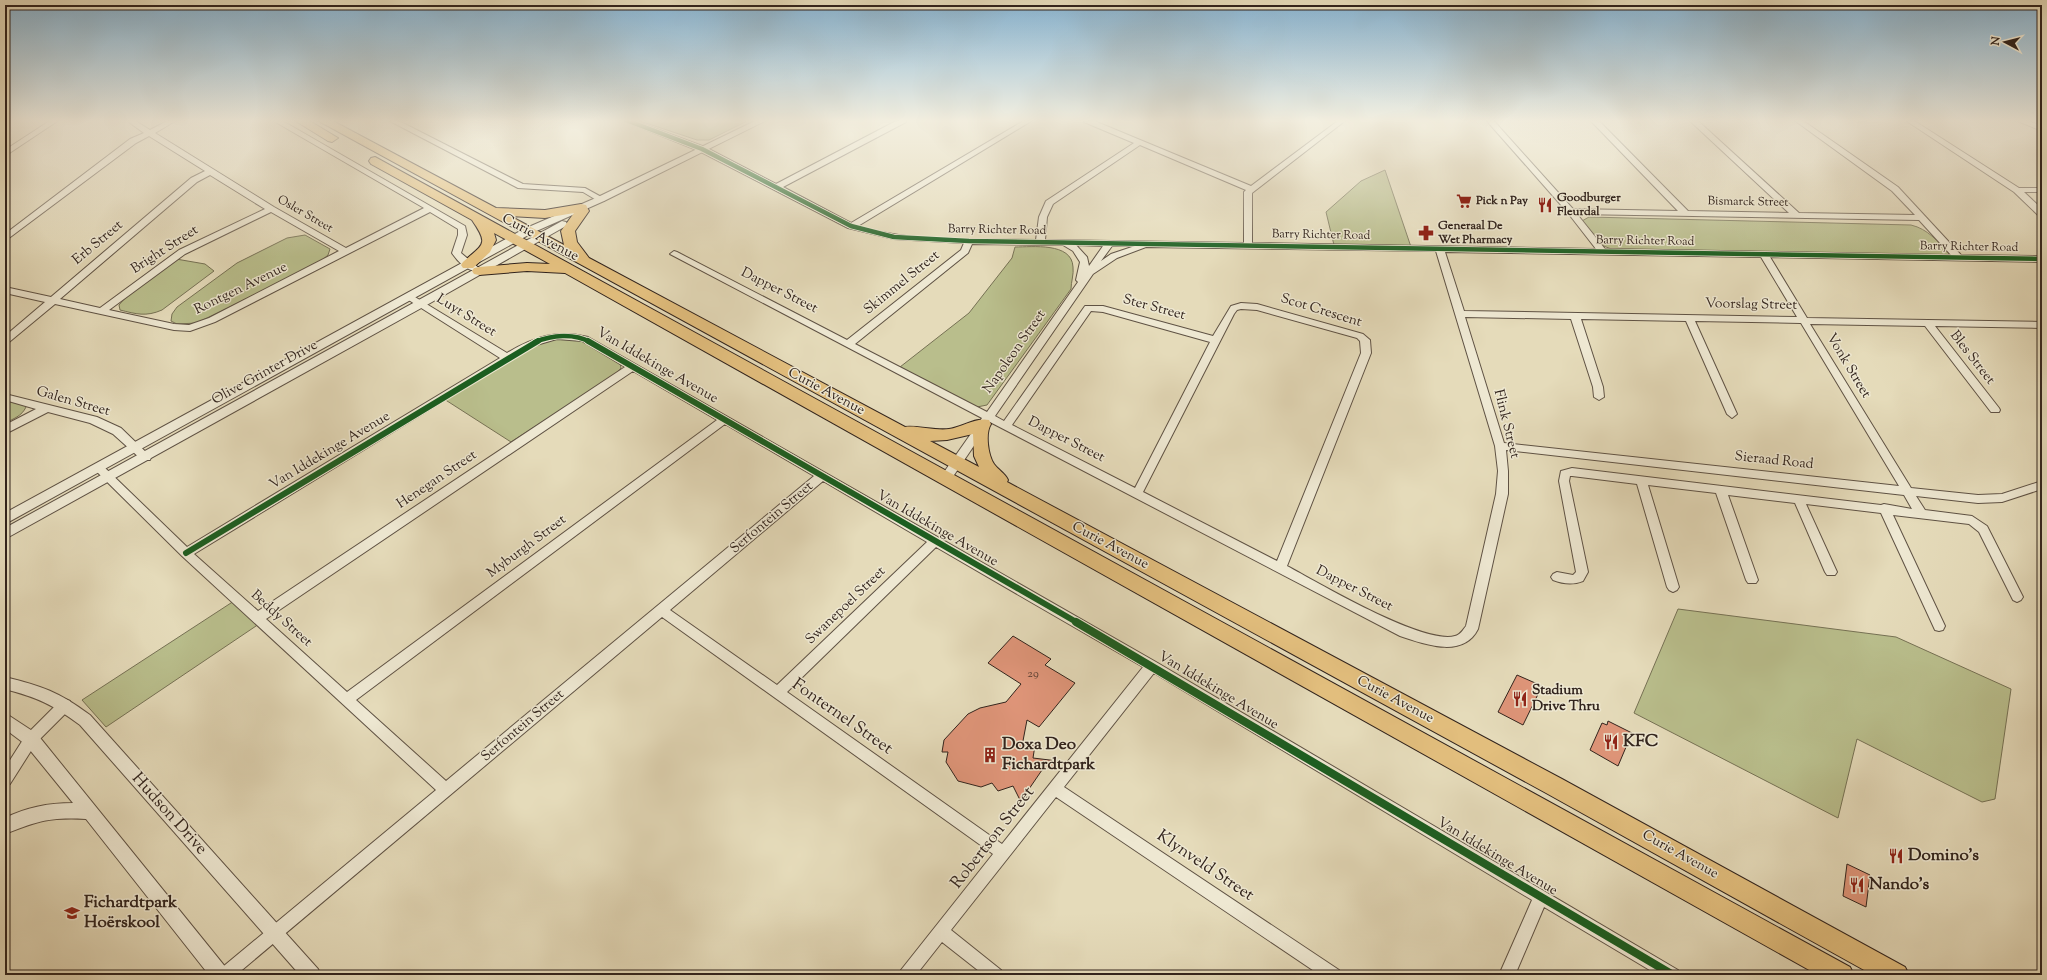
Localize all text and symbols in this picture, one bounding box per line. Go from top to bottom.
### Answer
north arrow [1985,22,2025,62]
text: N [1987,35,2005,47]
place label: Goodburger Fleurdal [1556,189,1621,221]
street label: Osler Street [274,191,336,237]
supermarket icon: Pick n Pay [1455,192,1473,210]
place label: Pick n Pay [1475,192,1528,210]
street label: Bismarck Street [1707,192,1789,212]
restaurant icon: Goodburger Fleurdal [1536,196,1554,214]
street label: Curie Avenue [498,209,582,267]
street label: Erb Street [68,216,128,270]
place label: Generaal De Wet Pharmacy [1437,217,1512,249]
street label: Barry Richter Road [948,220,1047,240]
street label: Bright Street [127,221,203,279]
pharmacy icon: Generaal De Wet Pharmacy [1417,224,1435,242]
street label: Barry Richter Road [1272,225,1371,245]
street label: Barry Richter Road [1596,231,1695,251]
street label: Barry Richter Road [1920,237,2019,257]
street label: Skimmel Street [860,246,944,320]
street label: Rontgen Avenue [191,258,291,320]
street label: Dapper Street [737,263,821,319]
street label: Scot Crescent [1278,289,1364,333]
street label: Luyt Street [432,290,500,342]
street label: Ster Street [1120,290,1188,326]
street label: Voorslag Street [1705,294,1797,316]
street label: Napoleon Street [979,306,1051,398]
street label: Van Iddekinge Avenue [592,323,722,409]
street label: Bles Street [1945,327,2000,389]
street label: Vonk Street [1821,330,1875,402]
street label: Olive Grinter Drive [208,336,322,410]
street label: Curie Avenue [784,363,868,421]
street label: Galen Street [34,382,112,422]
street label: Flink Street [1488,387,1524,461]
street label: Van Iddekinge Avenue [266,407,394,495]
street label: Dapper Street [1024,412,1108,468]
street label: Henegan Street [393,446,481,514]
street label: Sieraad Road [1734,447,1814,475]
street label: Serfontein Street [726,477,818,559]
street label: Van Iddekinge Avenue [872,486,1002,572]
street label: Myburgh Street [483,510,571,583]
street label: Curie Avenue [1068,517,1152,575]
street label: Dapper Street [1312,561,1396,617]
street label: Swanepoel Street [801,562,891,650]
street label: Beddy Street [246,586,316,652]
street label: Van Iddekinge Avenue [1154,647,1282,735]
house number: 29 [1027,665,1039,683]
street label: Curie Avenue [1353,671,1437,729]
street label: Fonternel Street [787,673,898,761]
place label: Stadium Drive Thru [1532,681,1601,717]
street label: Serfontein Street [477,685,569,767]
restaurant icon: Stadium Drive Thru [1511,690,1529,708]
place label: KFC [1623,730,1658,754]
place label: Doxa Deo Fichardtpark [1002,733,1096,777]
restaurant icon: KFC [1602,733,1620,751]
building icon: Doxa Deo Fichardtpark [981,746,999,764]
street label: Hudson Drive [125,768,213,861]
street label: Robertson Street [945,782,1041,894]
street label: Van Iddekinge Avenue [1433,813,1561,901]
street label: Klynveld Street [1152,825,1259,908]
street label: Curie Avenue [1638,826,1722,884]
place label: Domino's [1908,844,1979,868]
restaurant icon: Domino's [1887,847,1905,865]
place label: Nando's [1869,873,1929,897]
restaurant icon: Nando's [1848,876,1866,894]
place label: Fichardtpark Hoërskool [84,891,178,935]
school or university icon: Fichardtpark Hoërskool [63,904,81,922]

